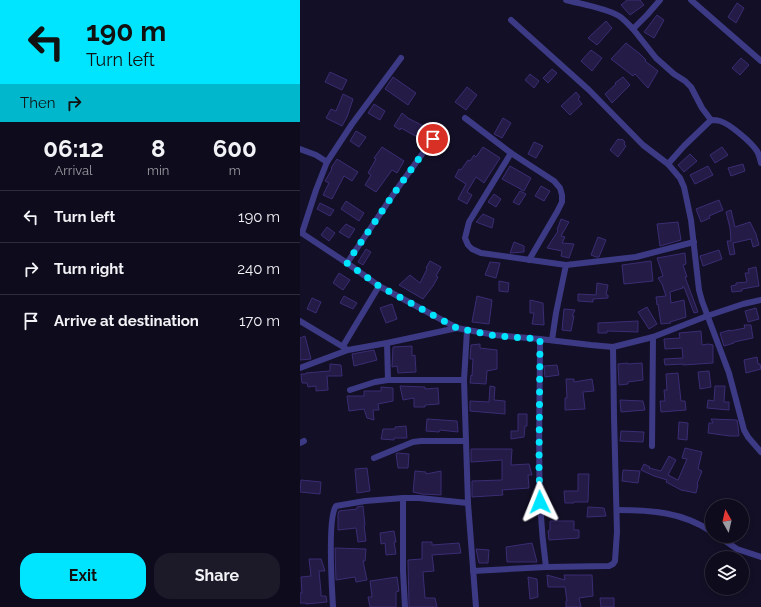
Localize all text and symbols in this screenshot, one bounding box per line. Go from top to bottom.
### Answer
text: 190 m [86,15,166,48]
icon: left [20,16,72,68]
text: Turn left [86,49,155,70]
icon: right [63,92,85,114]
text: Then [20,94,55,112]
pin [416,122,450,156]
icon: arrive [422,128,444,150]
text: 06:12 [43,134,104,163]
text: 8 [151,134,166,163]
text: 600 [213,134,257,163]
text: Arrival [54,163,93,178]
text: min [147,163,169,178]
text: m [229,163,241,178]
icon: left [20,206,42,228]
text: Turn left [54,208,115,226]
text: 190 m [238,208,280,226]
icon: right [20,258,42,280]
text: Turn right [54,260,124,278]
text: 240 m [237,260,280,278]
icon: arrive [20,310,42,332]
text: Arrive at destination [54,312,199,330]
text: 170 m [239,312,280,330]
position arrow [519,481,561,523]
north arrow [705,499,749,543]
map controls [705,499,749,595]
button: layers [705,551,749,595]
button: Exit [20,553,146,599]
button: Share [154,553,280,599]

